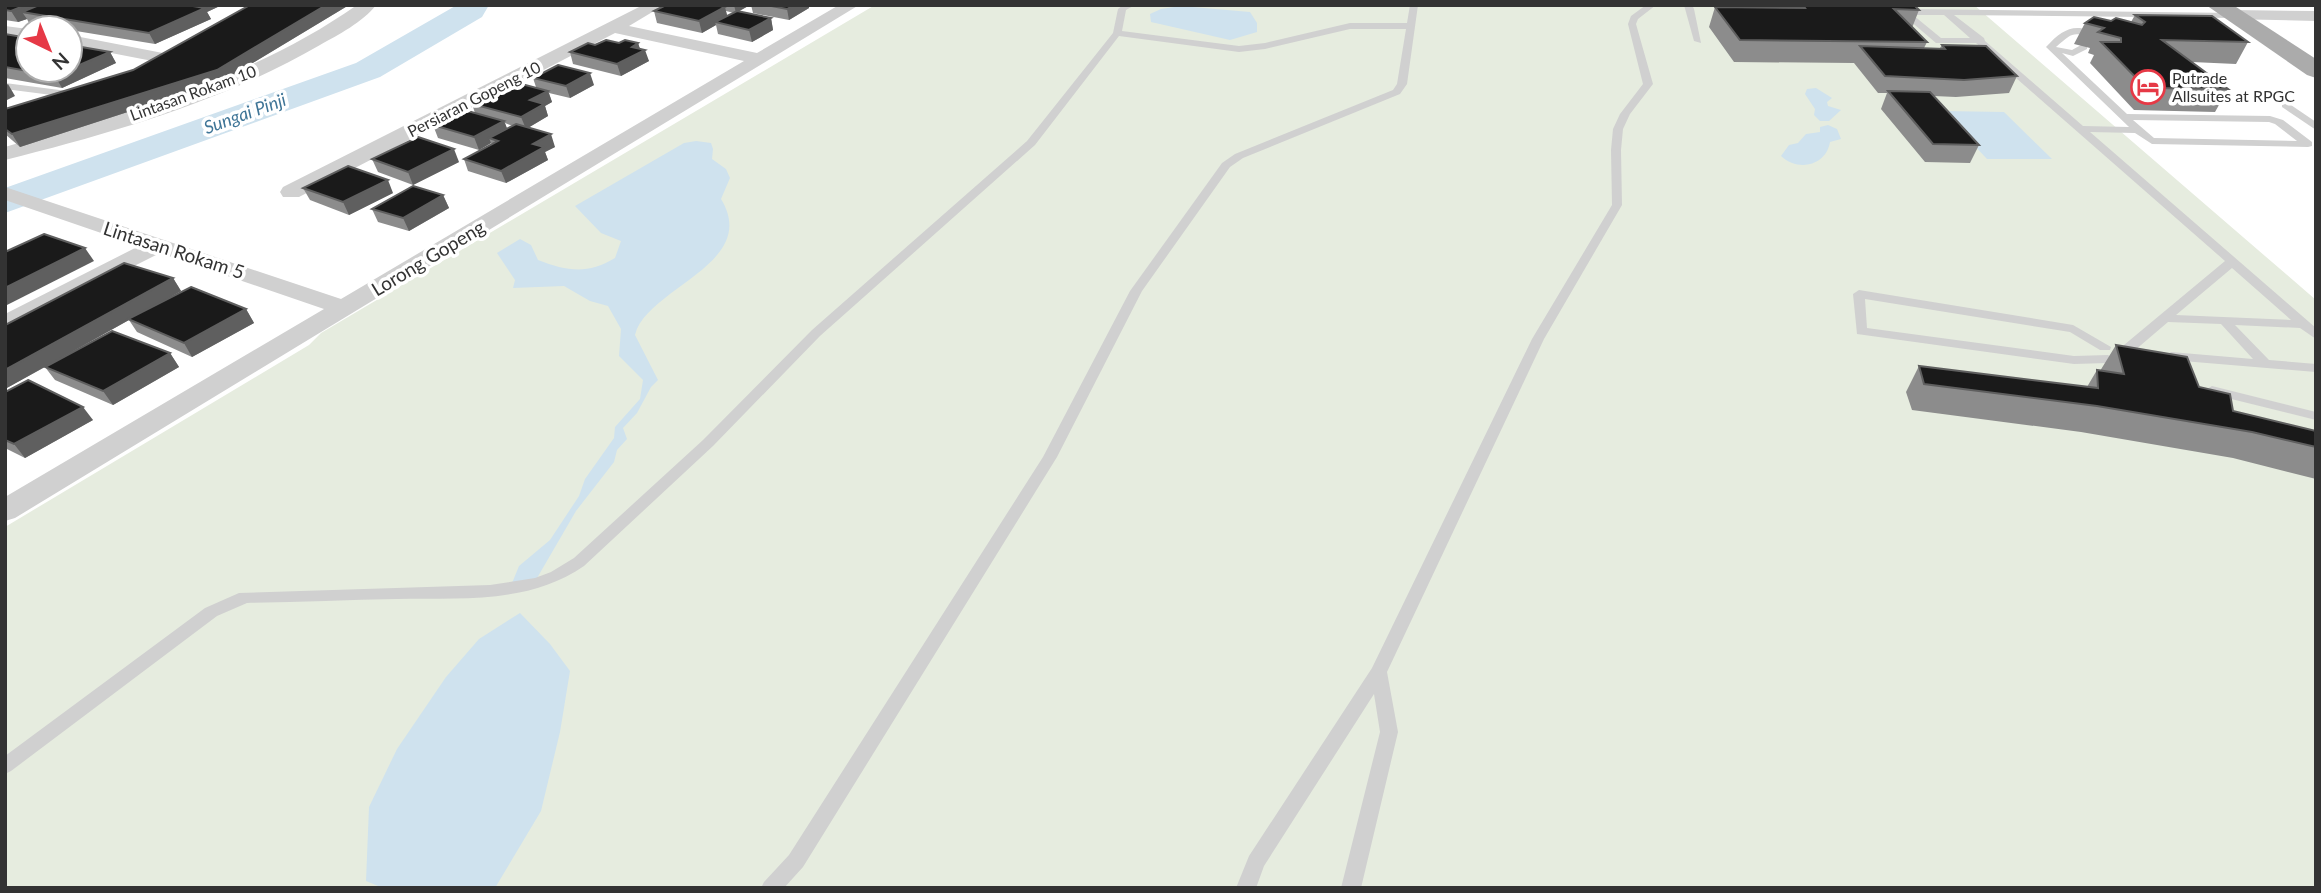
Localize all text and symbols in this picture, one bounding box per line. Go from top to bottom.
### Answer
north arrow [14,14,84,84]
text: N [48,48,74,75]
street label: Persiaran Gopeng 10 [404,57,543,140]
street label: Lintasan Rokam 10 [127,61,259,124]
hotel icon: Putrade Allsuites at RPGC [2129,68,2167,106]
place label: Putrade Allsuites at RPGC [2172,68,2295,105]
water label: Sungai Pinji [200,88,289,138]
street label: Lorong Gopeng [367,215,489,300]
street label: Lintasan Rokam 5 [101,216,248,283]

